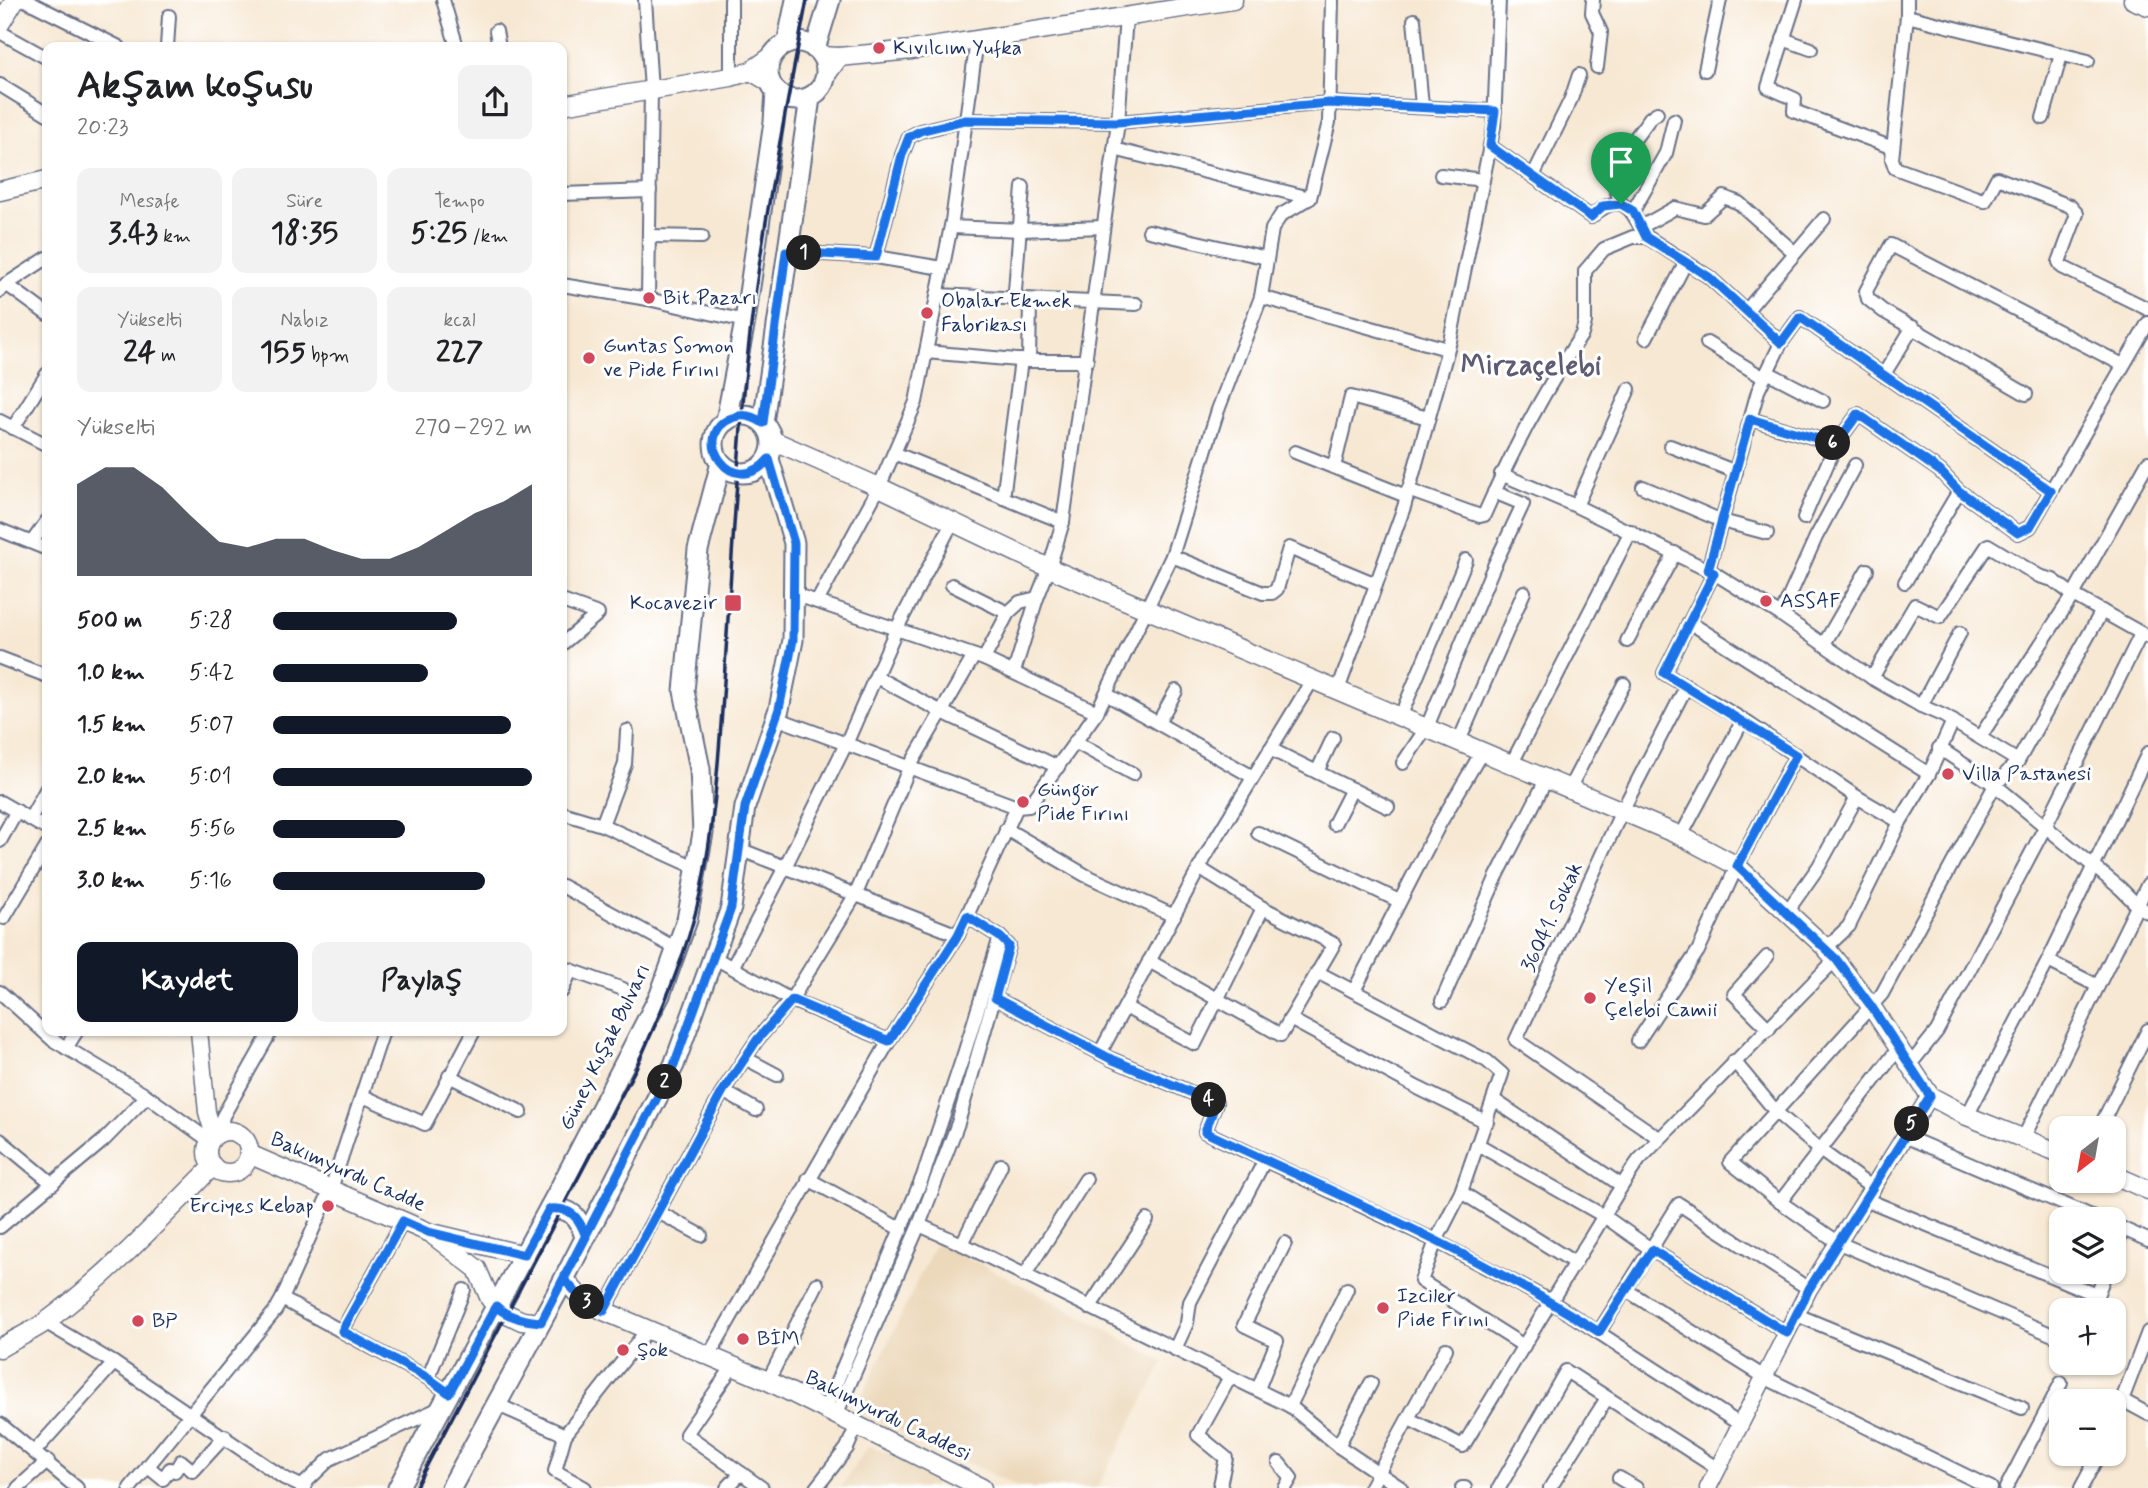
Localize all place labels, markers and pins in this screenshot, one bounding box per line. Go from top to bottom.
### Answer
place label: Kıvılcım Yufka [893,34,1022,62]
marker: Kıvılcım Yufka [871,40,887,56]
pin [1591,132,1651,204]
pin: 1 [786,236,822,270]
place label: Bit Pazarı [663,284,757,312]
place label: Obalar Ekmek Fabrikası [941,287,1072,339]
marker: Bit Pazarı [641,290,657,306]
marker: Obalar Ekmek Fabrikası [919,305,935,321]
place label: Guntas Somon ve Pide Fırını [603,332,734,384]
marker: Guntas Somon ve Pide Fırını [581,350,597,366]
pin: 6 [1815,426,1850,460]
place label: ASSAF [1780,587,1841,615]
place label: Kocavezir [630,589,717,617]
marker: Kocavezir [723,593,743,613]
marker: ASSAF [1758,593,1774,609]
place label: Villa Pastanesi [1962,760,2091,788]
marker: Villa Pastanesi [1940,766,1956,782]
place label: Güngör Pide Fırını [1037,776,1129,828]
marker: Güngör Pide Fırını [1015,794,1031,810]
place label: Yeşil Çelebi Camii [1604,972,1718,1024]
marker: Yeşil Çelebi Camii [1582,990,1598,1006]
pin: 2 [648,1064,682,1100]
pin: 4 [1192,1082,1226,1118]
pin: 5 [1895,1106,1930,1142]
place label: Erciyes Kebap [189,1192,314,1220]
marker: Erciyes Kebap [320,1198,336,1214]
place label: Izciler Pide Fırını [1397,1282,1489,1334]
pin: 3 [570,1284,604,1320]
marker: Izciler Pide Fırını [1375,1300,1391,1316]
place label: BP [152,1307,177,1335]
marker: BP [130,1313,146,1329]
place label: BİM [757,1325,800,1353]
marker: BİM [735,1331,751,1347]
place label: Şok [637,1336,669,1364]
marker: Şok [615,1342,631,1358]

